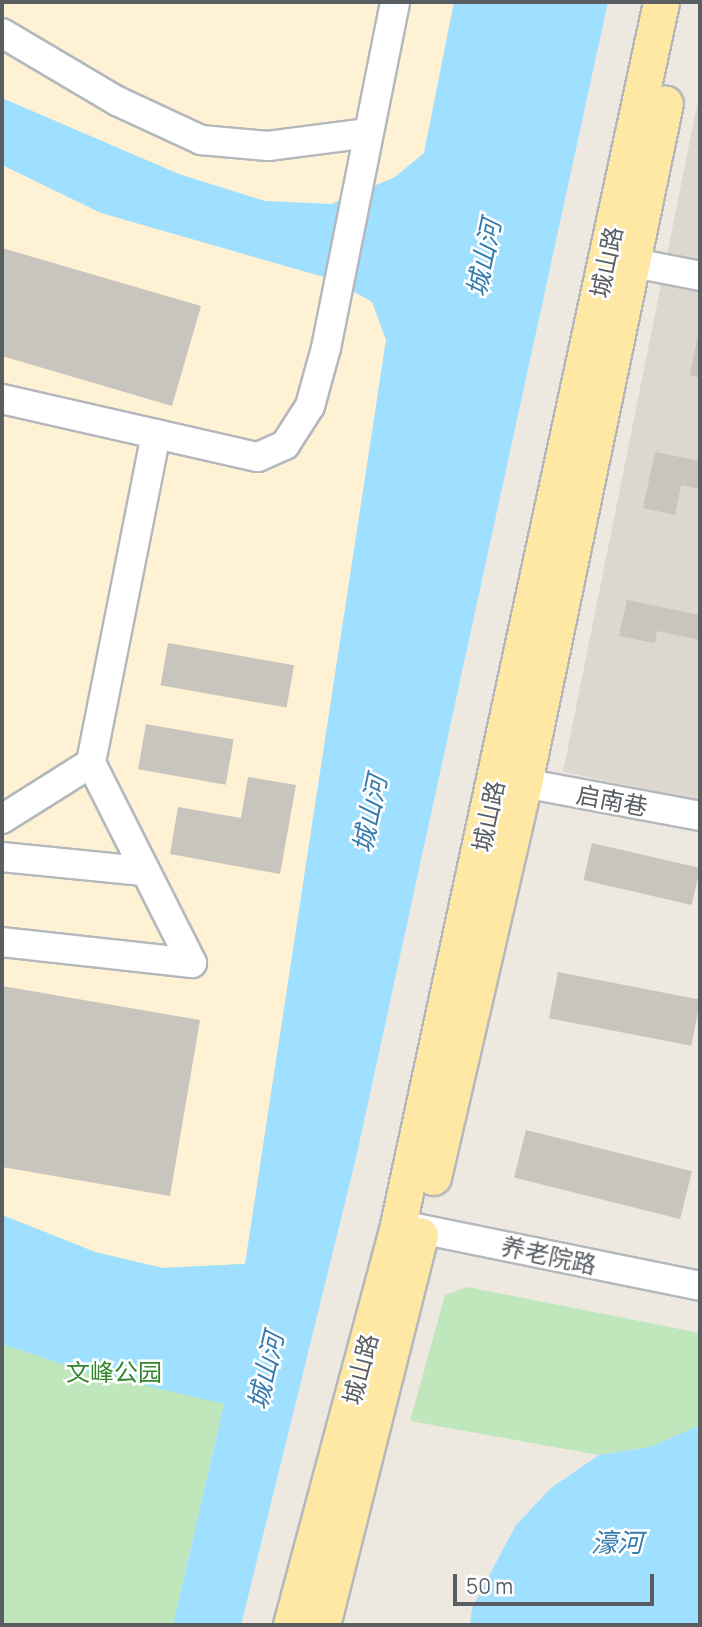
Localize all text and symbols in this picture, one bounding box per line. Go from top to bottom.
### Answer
water label: 城山河 [461,217,507,299]
street label: 城山路 [584,224,628,300]
water label: 城山河 [347,773,393,855]
street label: 城山路 [466,778,510,854]
street label: 启南巷 [574,779,650,821]
street label: 养老院路 [499,1231,599,1279]
water label: 城山河 [242,1329,290,1413]
street label: 城山路 [337,1330,383,1408]
park label: 文峰公园 [66,1358,162,1386]
water label: 濠河 [591,1527,643,1559]
scale bar [457,1560,658,1604]
text: 50 m [466,1572,513,1600]

